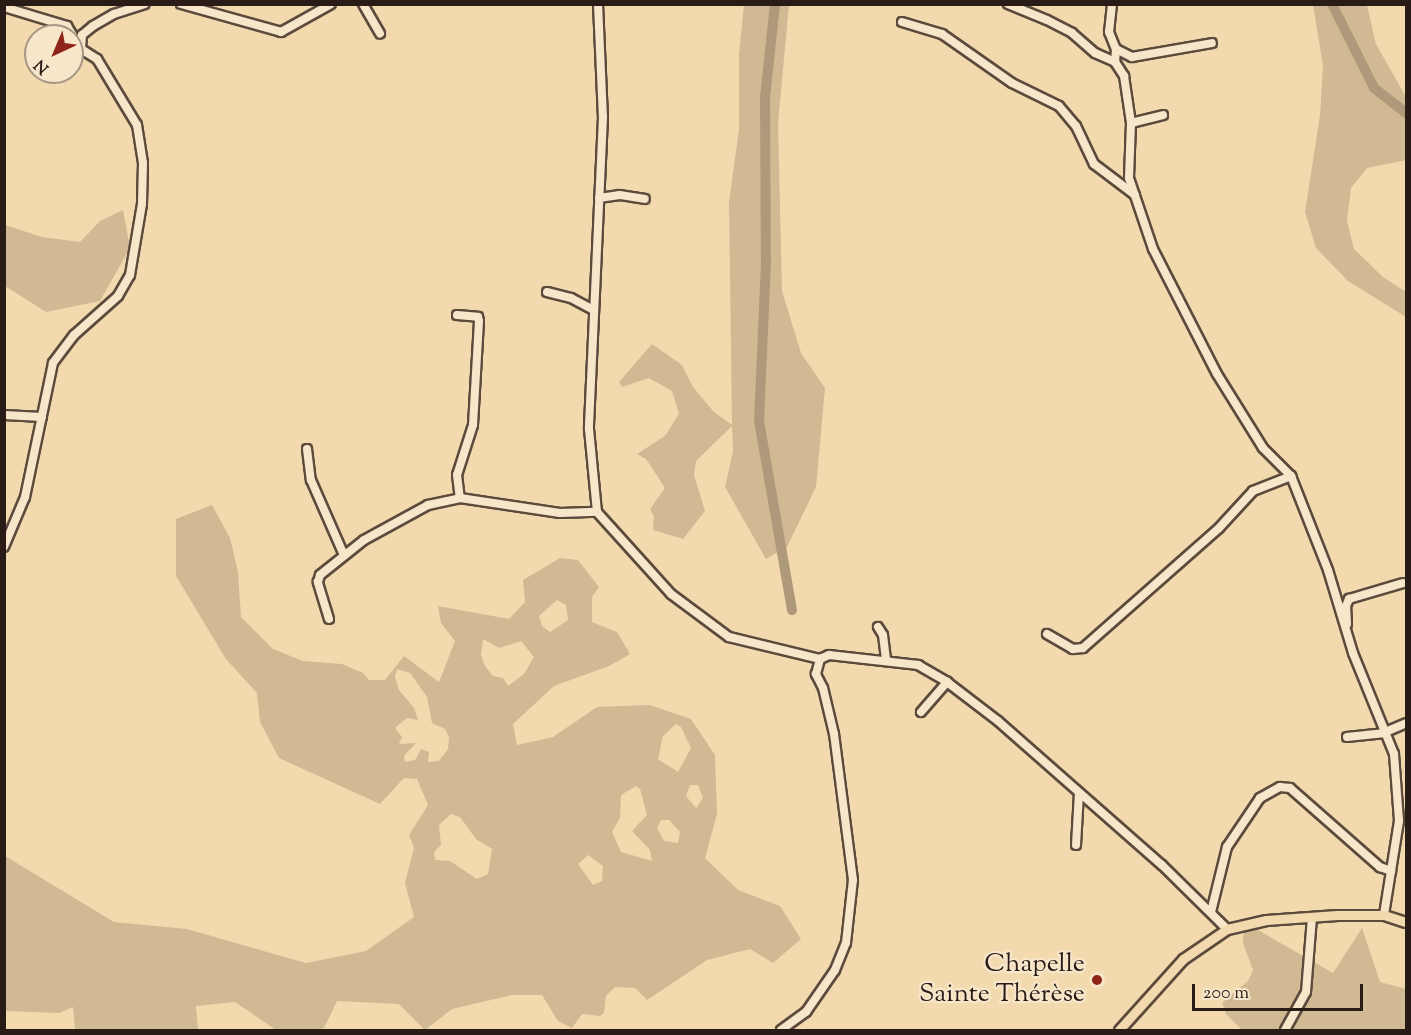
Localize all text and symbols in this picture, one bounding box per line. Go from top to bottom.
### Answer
north arrow [24,24,84,84]
text: N [30,53,55,79]
place label: Chapelle Sainte Thérèse [919,949,1085,1011]
scale bar [1195,972,1366,1010]
marker: Chapelle Sainte Thérèse [1090,973,1104,987]
text: 200 m [1203,981,1249,1007]

